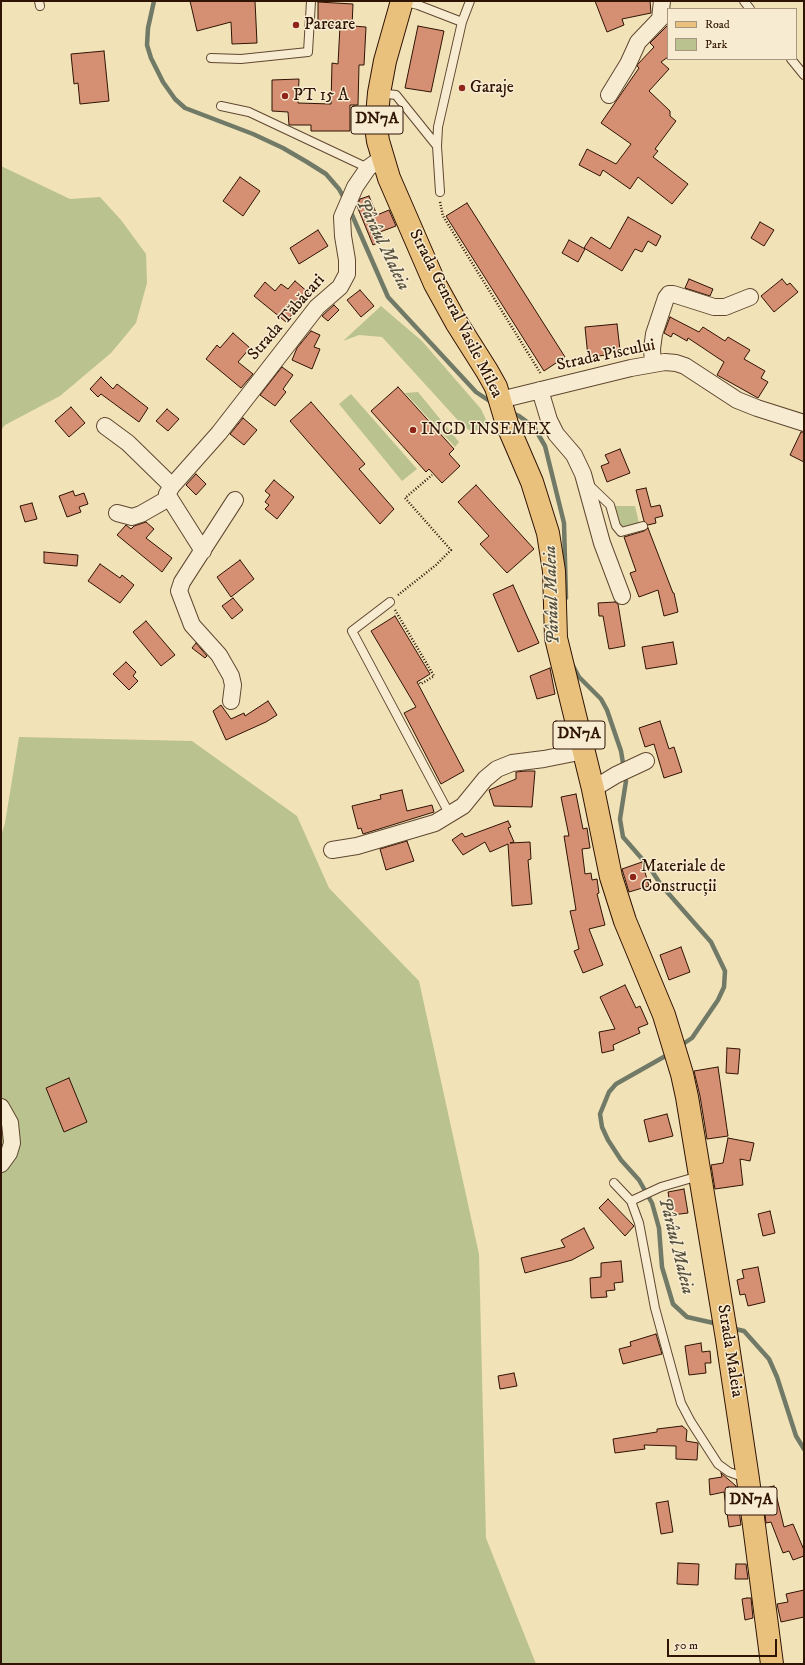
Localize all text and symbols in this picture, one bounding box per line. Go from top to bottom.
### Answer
legend [667,8,797,60]
place label: Parcare [304,15,355,35]
text: Road [705,17,730,32]
marker: Parcare [291,20,301,30]
text: Park [705,37,727,52]
place label: Garaje [470,78,514,98]
marker: Garaje [457,83,467,93]
place label: PT 15 A [293,86,349,106]
marker: PT 15 A [280,91,290,101]
road number: DN7A [351,106,403,134]
water label: Pârâul Maleia [350,196,414,294]
street label: Strada General Vasile Milea [404,226,506,402]
street label: Strada Tăbăcari [244,271,330,365]
street label: Strada Piscului [555,336,657,376]
place label: INCD INSEMEX [421,420,551,440]
marker: INCD INSEMEX [408,425,418,435]
water label: Pârâul Maleia [540,545,566,645]
road number: DN7A [553,721,605,749]
place label: Materiale de Construcții [641,857,725,897]
marker: Materiale de Construcții [628,872,638,882]
water label: Pârâul Maleia [652,1195,698,1297]
street label: Strada Maleia [712,1303,746,1399]
road number: DN7A [725,1487,777,1515]
scale bar [669,1631,779,1657]
text: 50 m [674,1638,698,1653]

